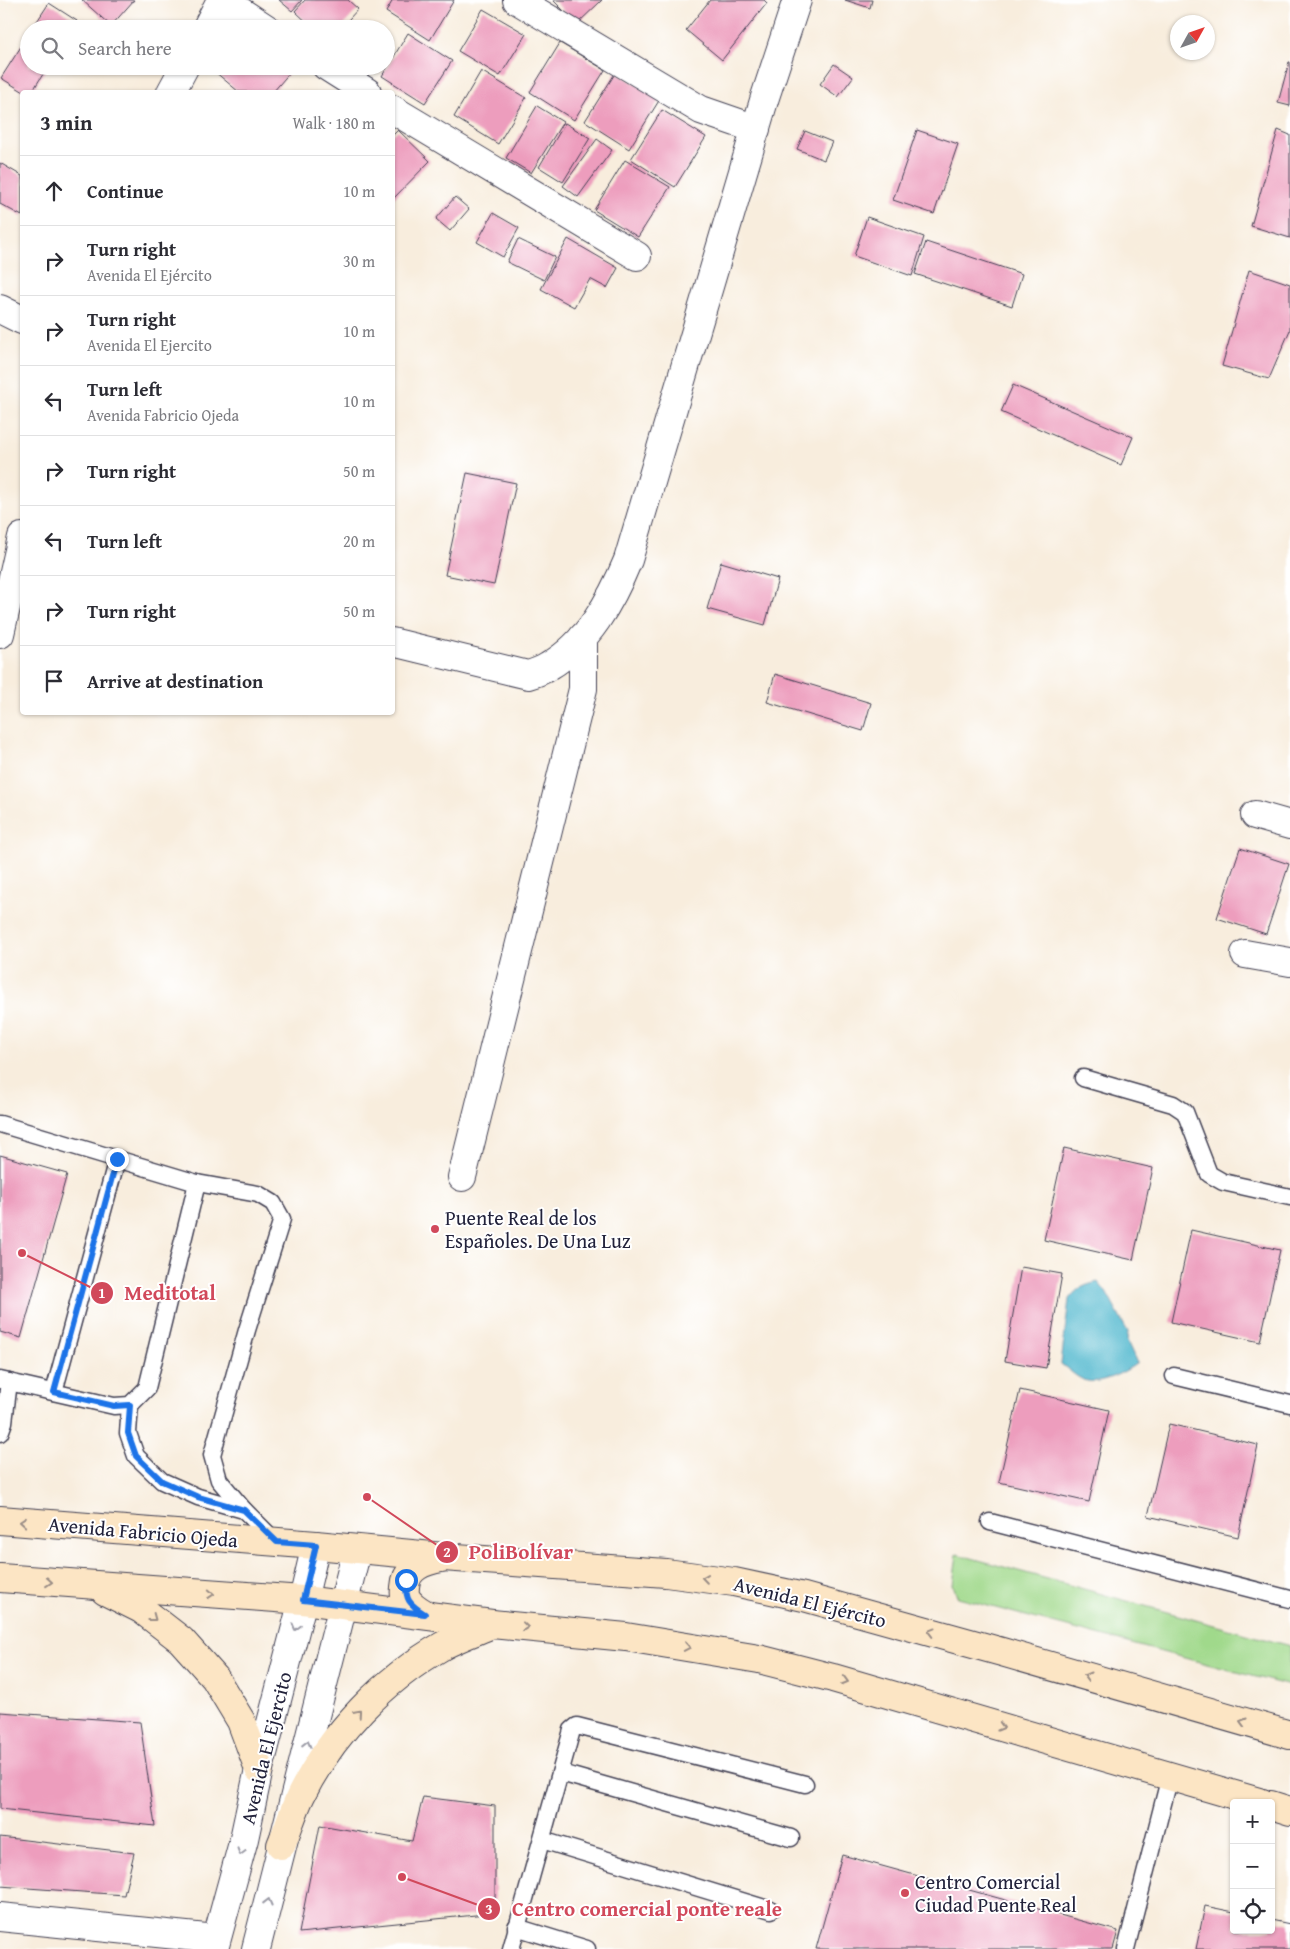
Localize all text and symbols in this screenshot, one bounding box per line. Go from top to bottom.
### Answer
north arrow [1170,15,1215,60]
search box [20,20,395,75]
icon: search [38,34,66,62]
text: Search here [78,34,172,62]
text: 3 min [40,107,92,138]
text: Walk · 180 m [292,111,375,135]
icon: ahead [40,177,68,205]
text: Continue [87,177,164,205]
text: 10 m [343,179,375,203]
text: Turn right [87,235,176,263]
icon: right [40,247,68,275]
text: 30 m [343,249,375,273]
text: Avenida El Ejército [87,263,212,287]
text: Turn right [87,305,176,333]
icon: right [40,317,68,345]
text: 10 m [343,319,375,343]
text: Avenida El Ejercito [87,333,212,357]
text: Turn left [87,375,162,403]
icon: left [40,387,68,415]
text: 10 m [343,389,375,413]
text: Avenida Fabricio Ojeda [87,403,239,427]
icon: right [40,457,68,485]
text: Turn right [87,457,176,485]
text: 50 m [343,459,375,483]
icon: left [40,527,68,555]
text: Turn left [87,527,162,555]
text: 20 m [343,529,375,553]
icon: right [40,597,68,625]
text: Turn right [87,597,176,625]
text: 50 m [343,599,375,623]
icon: arrive [40,667,68,695]
text: Arrive at destination [87,667,263,695]
route end [106,1148,129,1171]
place label: Puente Real de los Españoles. De Una Luz [445,1203,631,1255]
marker: Puente Real de los Españoles. De Una Luz [429,1223,441,1235]
callout: Meditotal [90,1275,226,1311]
text: Meditotal [124,1277,216,1308]
text: 1 [98,1282,106,1303]
street label: Avenida Fabricio Ojeda [47,1509,240,1554]
one-way arrow [19,1517,27,1528]
callout: PoliBolívar [434,1534,583,1570]
text: PoliBolívar [469,1536,574,1567]
text: 2 [443,1541,451,1562]
route start [395,1569,418,1592]
street label: Avenida El Ejército [731,1569,889,1634]
one-way arrow [701,1574,709,1584]
one-way arrow [45,1576,53,1587]
one-way arrow [207,1588,215,1599]
one-way arrow [147,1613,156,1621]
one-way arrow [522,1621,530,1632]
one-way arrow [291,1622,302,1631]
one-way arrow [926,1627,935,1638]
one-way arrow [682,1641,691,1651]
street label: Avenida El Ejercito [233,1669,298,1827]
one-way arrow [1084,1672,1092,1682]
one-way arrow [841,1676,849,1686]
one-way arrow [352,1710,361,1719]
one-way arrow [1240,1717,1248,1727]
one-way arrow [997,1721,1005,1731]
one-way arrow [301,1739,312,1748]
map controls [1230,1799,1275,1934]
button: + [1230,1799,1275,1844]
button: − [1230,1844,1275,1889]
one-way arrow [236,1848,246,1856]
place label: Centro Comercial Ciudad Puente Real [915,1867,1077,1919]
marker: Centro Comercial Ciudad Puente Real [899,1887,911,1899]
button: locate [1230,1889,1275,1934]
callout: Centro comercial ponte reale [477,1891,792,1927]
text: Centro comercial ponte reale [512,1893,782,1924]
one-way arrow [262,1897,273,1906]
text: 3 [485,1898,493,1919]

